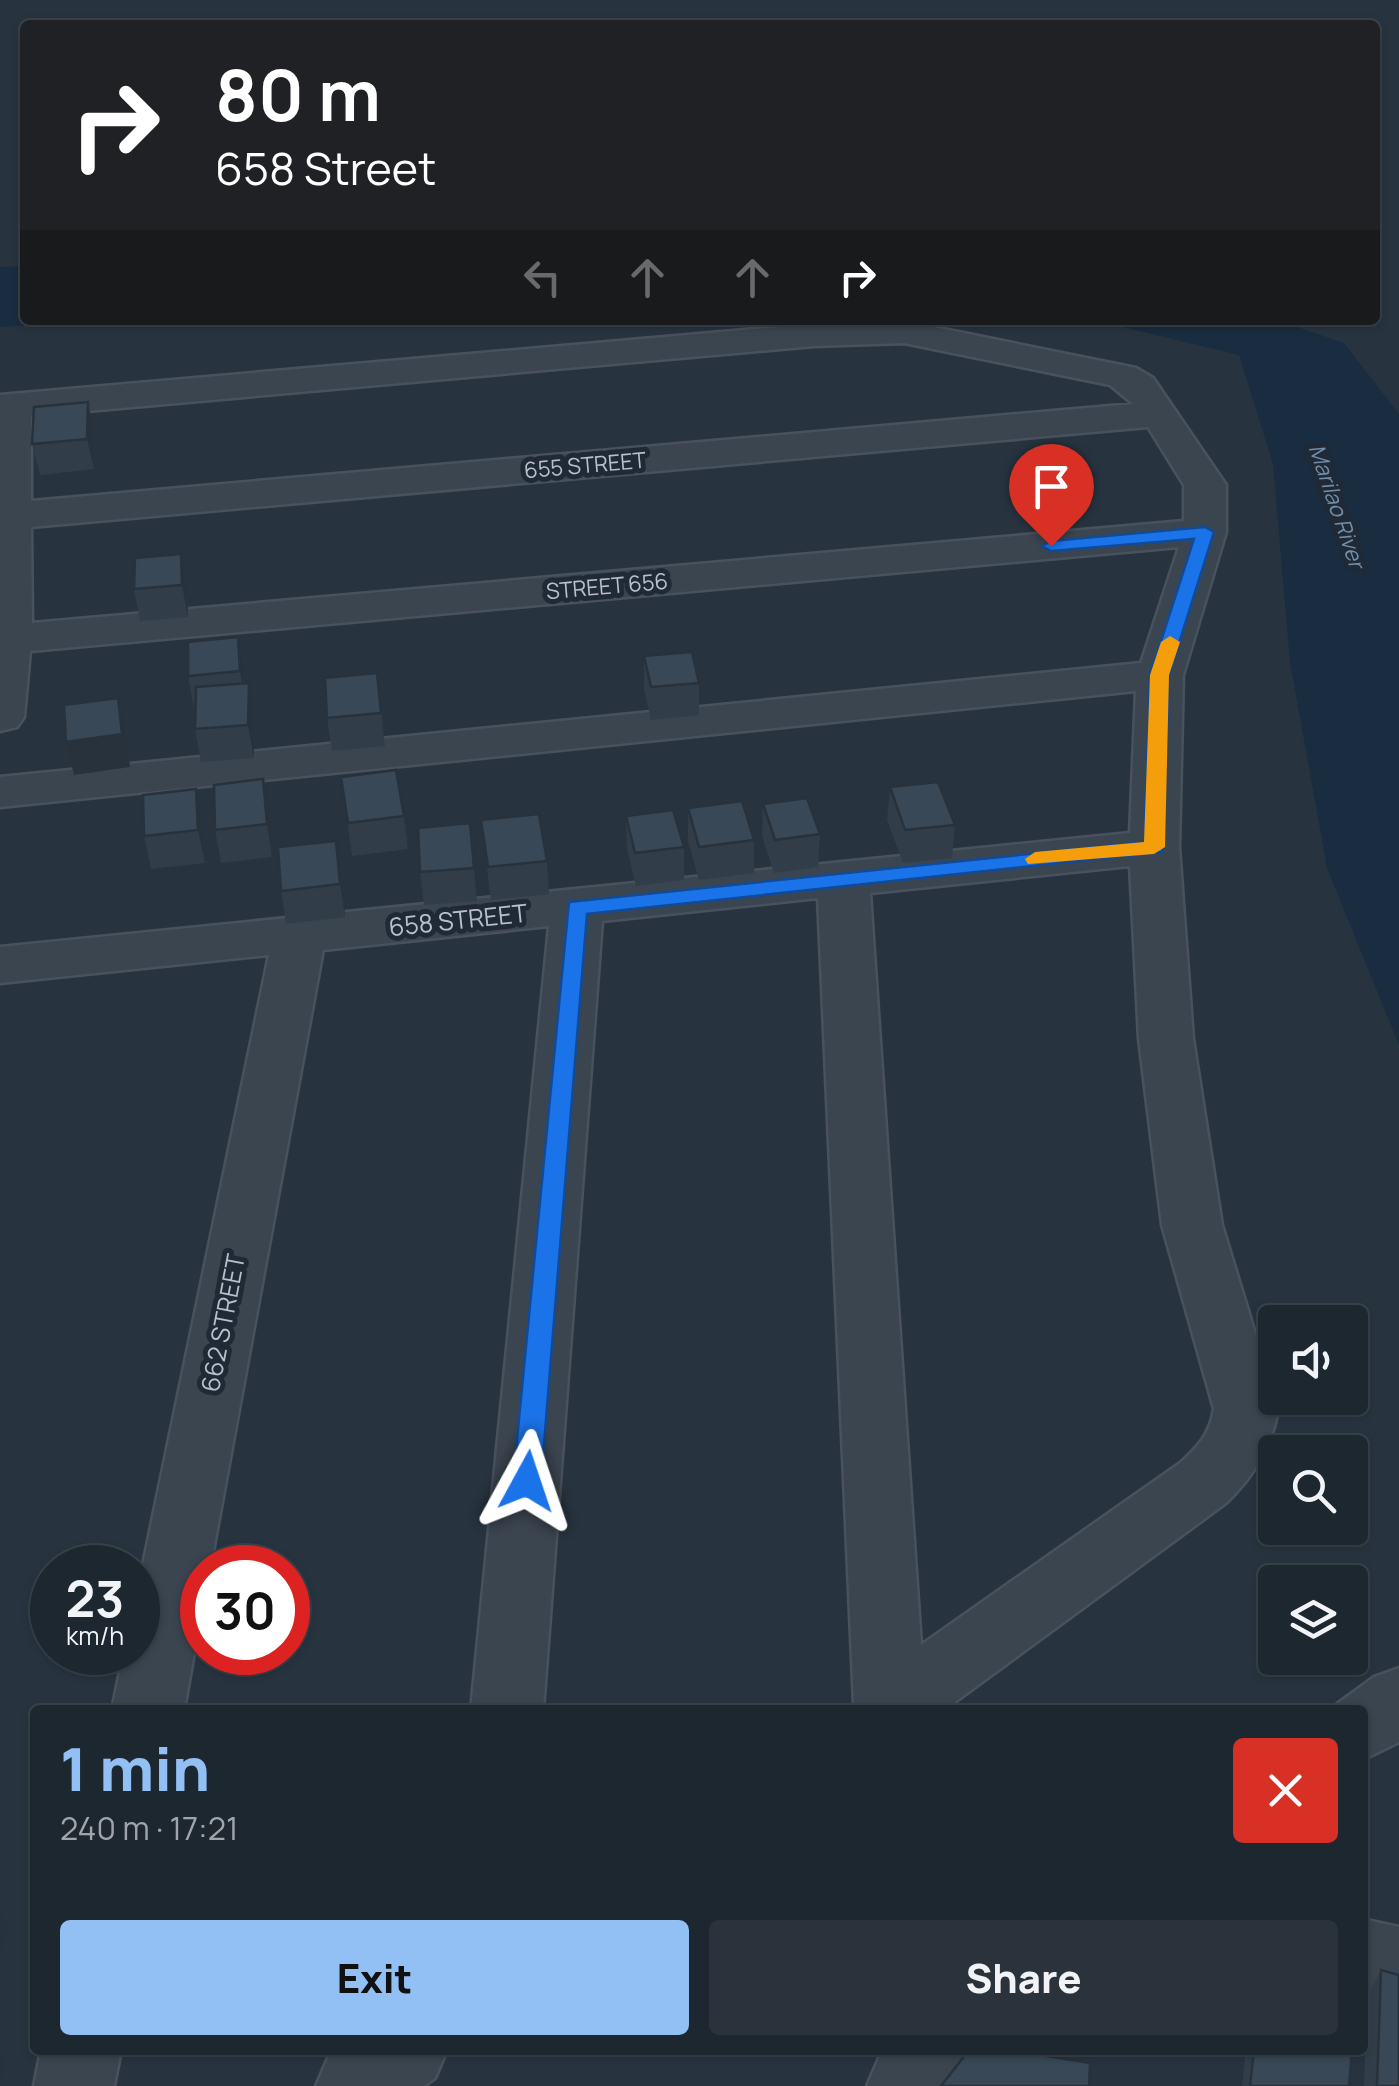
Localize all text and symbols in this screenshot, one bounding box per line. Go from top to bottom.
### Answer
text: 80 m [215,46,381,142]
icon: right [50,60,180,190]
text: 658 Street [215,137,436,199]
icon: left [515,250,570,305]
icon: ahead [620,250,675,305]
icon: ahead [725,250,780,305]
icon: right [830,250,885,305]
water label: Marilao River [1302,440,1373,575]
pin [1009,444,1094,547]
street label: 655 STREET [523,445,647,485]
icon: arrive [1024,459,1079,514]
street label: STREET 656 [545,566,669,606]
street label: 658 STREET [387,895,529,944]
street label: 662 STREET [192,1251,253,1395]
map controls [1258,1305,1368,1675]
button: sound [1258,1305,1368,1415]
position arrow [475,1429,579,1533]
button: search [1258,1435,1368,1545]
speed limit sign: 30 [180,1545,310,1675]
text: 23 [66,1564,124,1632]
button: layers [1258,1565,1368,1675]
text: km/h [66,1618,124,1653]
text: 1 min [60,1727,210,1809]
button: close [1233,1738,1338,1843]
text: 240 m · 17:21 [60,1806,238,1850]
button: Exit [60,1920,689,2035]
button: Share [709,1920,1338,2035]

